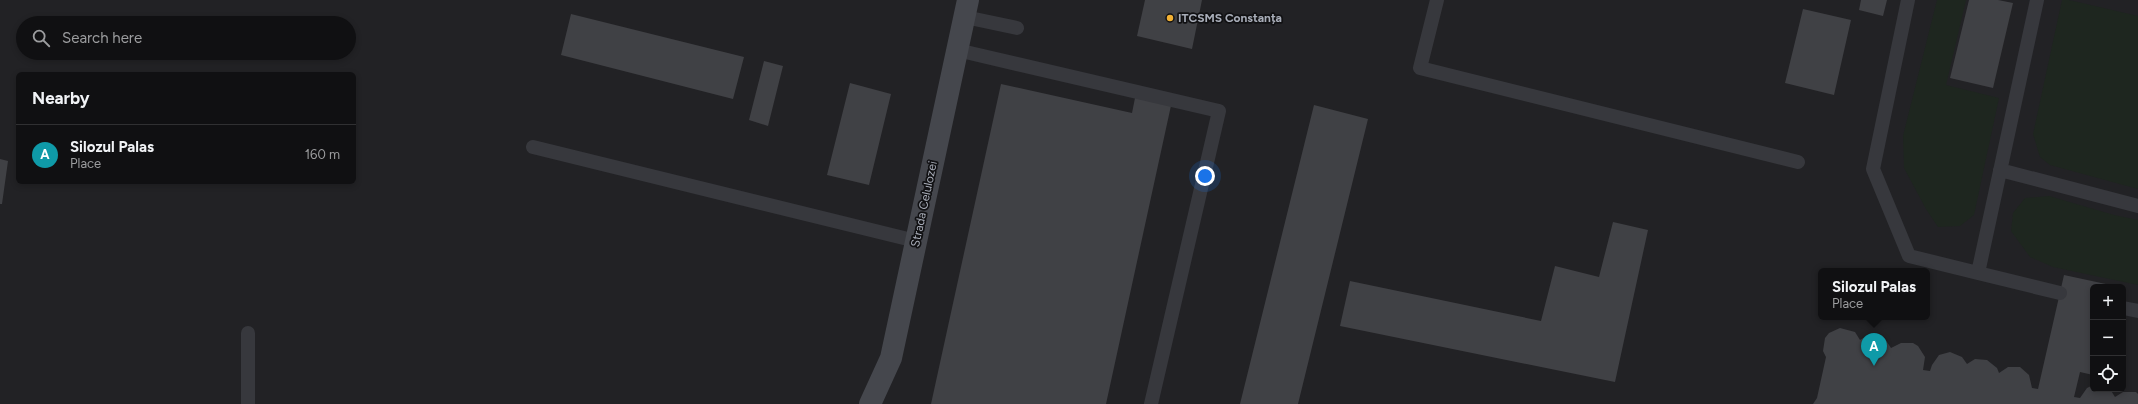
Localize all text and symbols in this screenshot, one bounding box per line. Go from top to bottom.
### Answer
place label: ITCSMS Constanța [1178,11,1282,25]
marker: ITCSMS Constanța [1165,13,1175,23]
search box [16,16,356,60]
icon: search [30,27,52,49]
text: Search here [62,29,142,47]
text: Nearby [32,88,90,108]
text: Silozul Palas [70,138,154,156]
text: A [40,147,50,162]
text: 160 m [305,147,340,162]
text: Place [70,156,101,171]
street label: Strada Celulozei [908,160,940,248]
your location [1195,166,1215,186]
popup [1818,268,1930,320]
text: Silozul Palas [1832,278,1916,296]
map controls [2090,284,2126,392]
button: + [2090,284,2126,320]
text: Place [1832,296,1863,311]
button: − [2090,320,2126,356]
pin: A [1861,333,1887,366]
button: locate [2090,356,2126,392]

